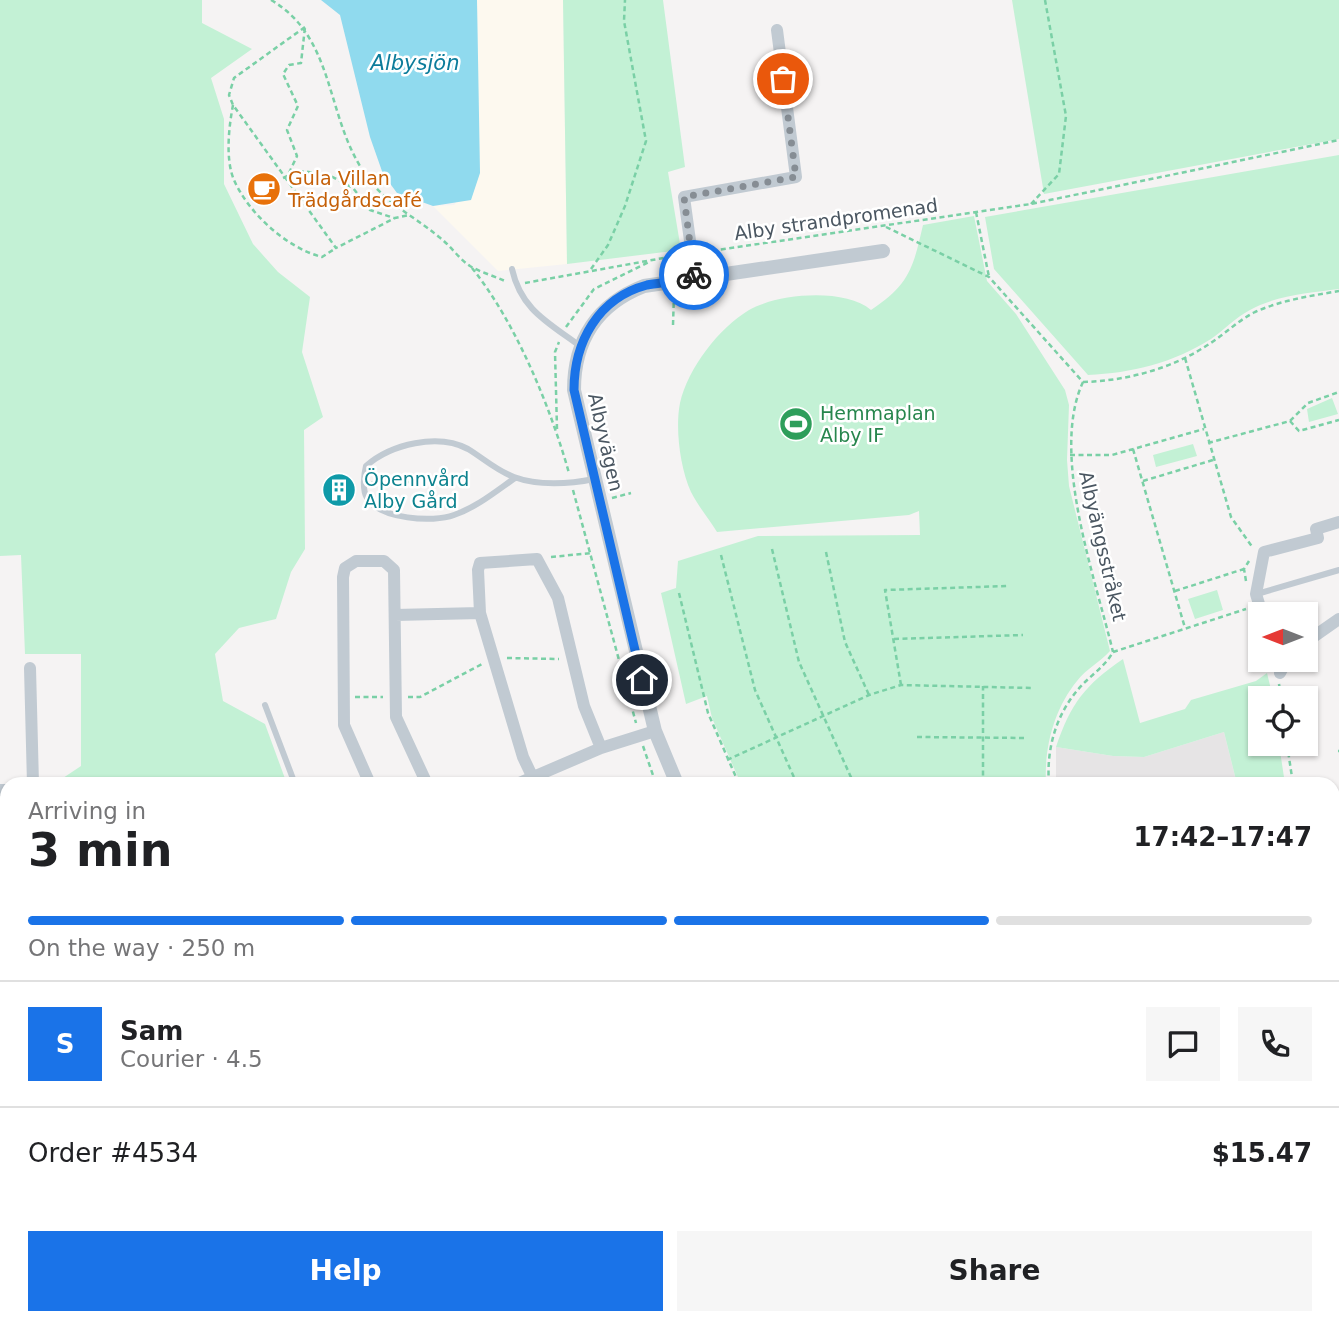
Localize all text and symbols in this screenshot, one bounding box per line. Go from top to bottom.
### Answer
pin [753,49,813,109]
water label: Albysjön [369,51,459,75]
icon: bag [764,60,802,98]
place label: Gula Villan Trädgårdscafé [287,167,422,211]
cafe icon: Gula Villan Trädgårdscafé [245,170,283,208]
street label: Alby strandpromenad [733,194,939,244]
courier [659,240,729,310]
icon: bike [675,256,713,294]
street label: Albyvägen [584,391,628,493]
place label: Hemmaplan Alby IF [820,402,936,446]
sports icon: Hemmaplan Alby IF [777,405,815,443]
place label: Öpennvård Alby Gård [364,468,469,512]
street label: Albyängsstråket [1075,469,1131,623]
building icon: Öpennvård Alby Gård [320,471,358,509]
north arrow [1248,602,1318,672]
map controls [1248,602,1318,756]
pin [612,650,672,710]
icon: home [623,661,661,699]
button: locate [1248,686,1318,756]
text: Arriving in [28,798,146,824]
text: 17:42–17:47 [1133,822,1312,852]
text: 3 min [28,823,172,877]
text: On the way · 250 m [28,935,255,961]
button: chat [1146,1007,1220,1081]
button: phone [1238,1007,1312,1081]
text: Sam [120,1016,183,1046]
text: S [56,1029,74,1059]
text: Courier · 4.5 [120,1046,263,1072]
text: Order #4534 [28,1138,198,1168]
text: $15.47 [1212,1138,1312,1168]
button: Help [28,1231,663,1311]
button: Share [677,1231,1312,1311]

